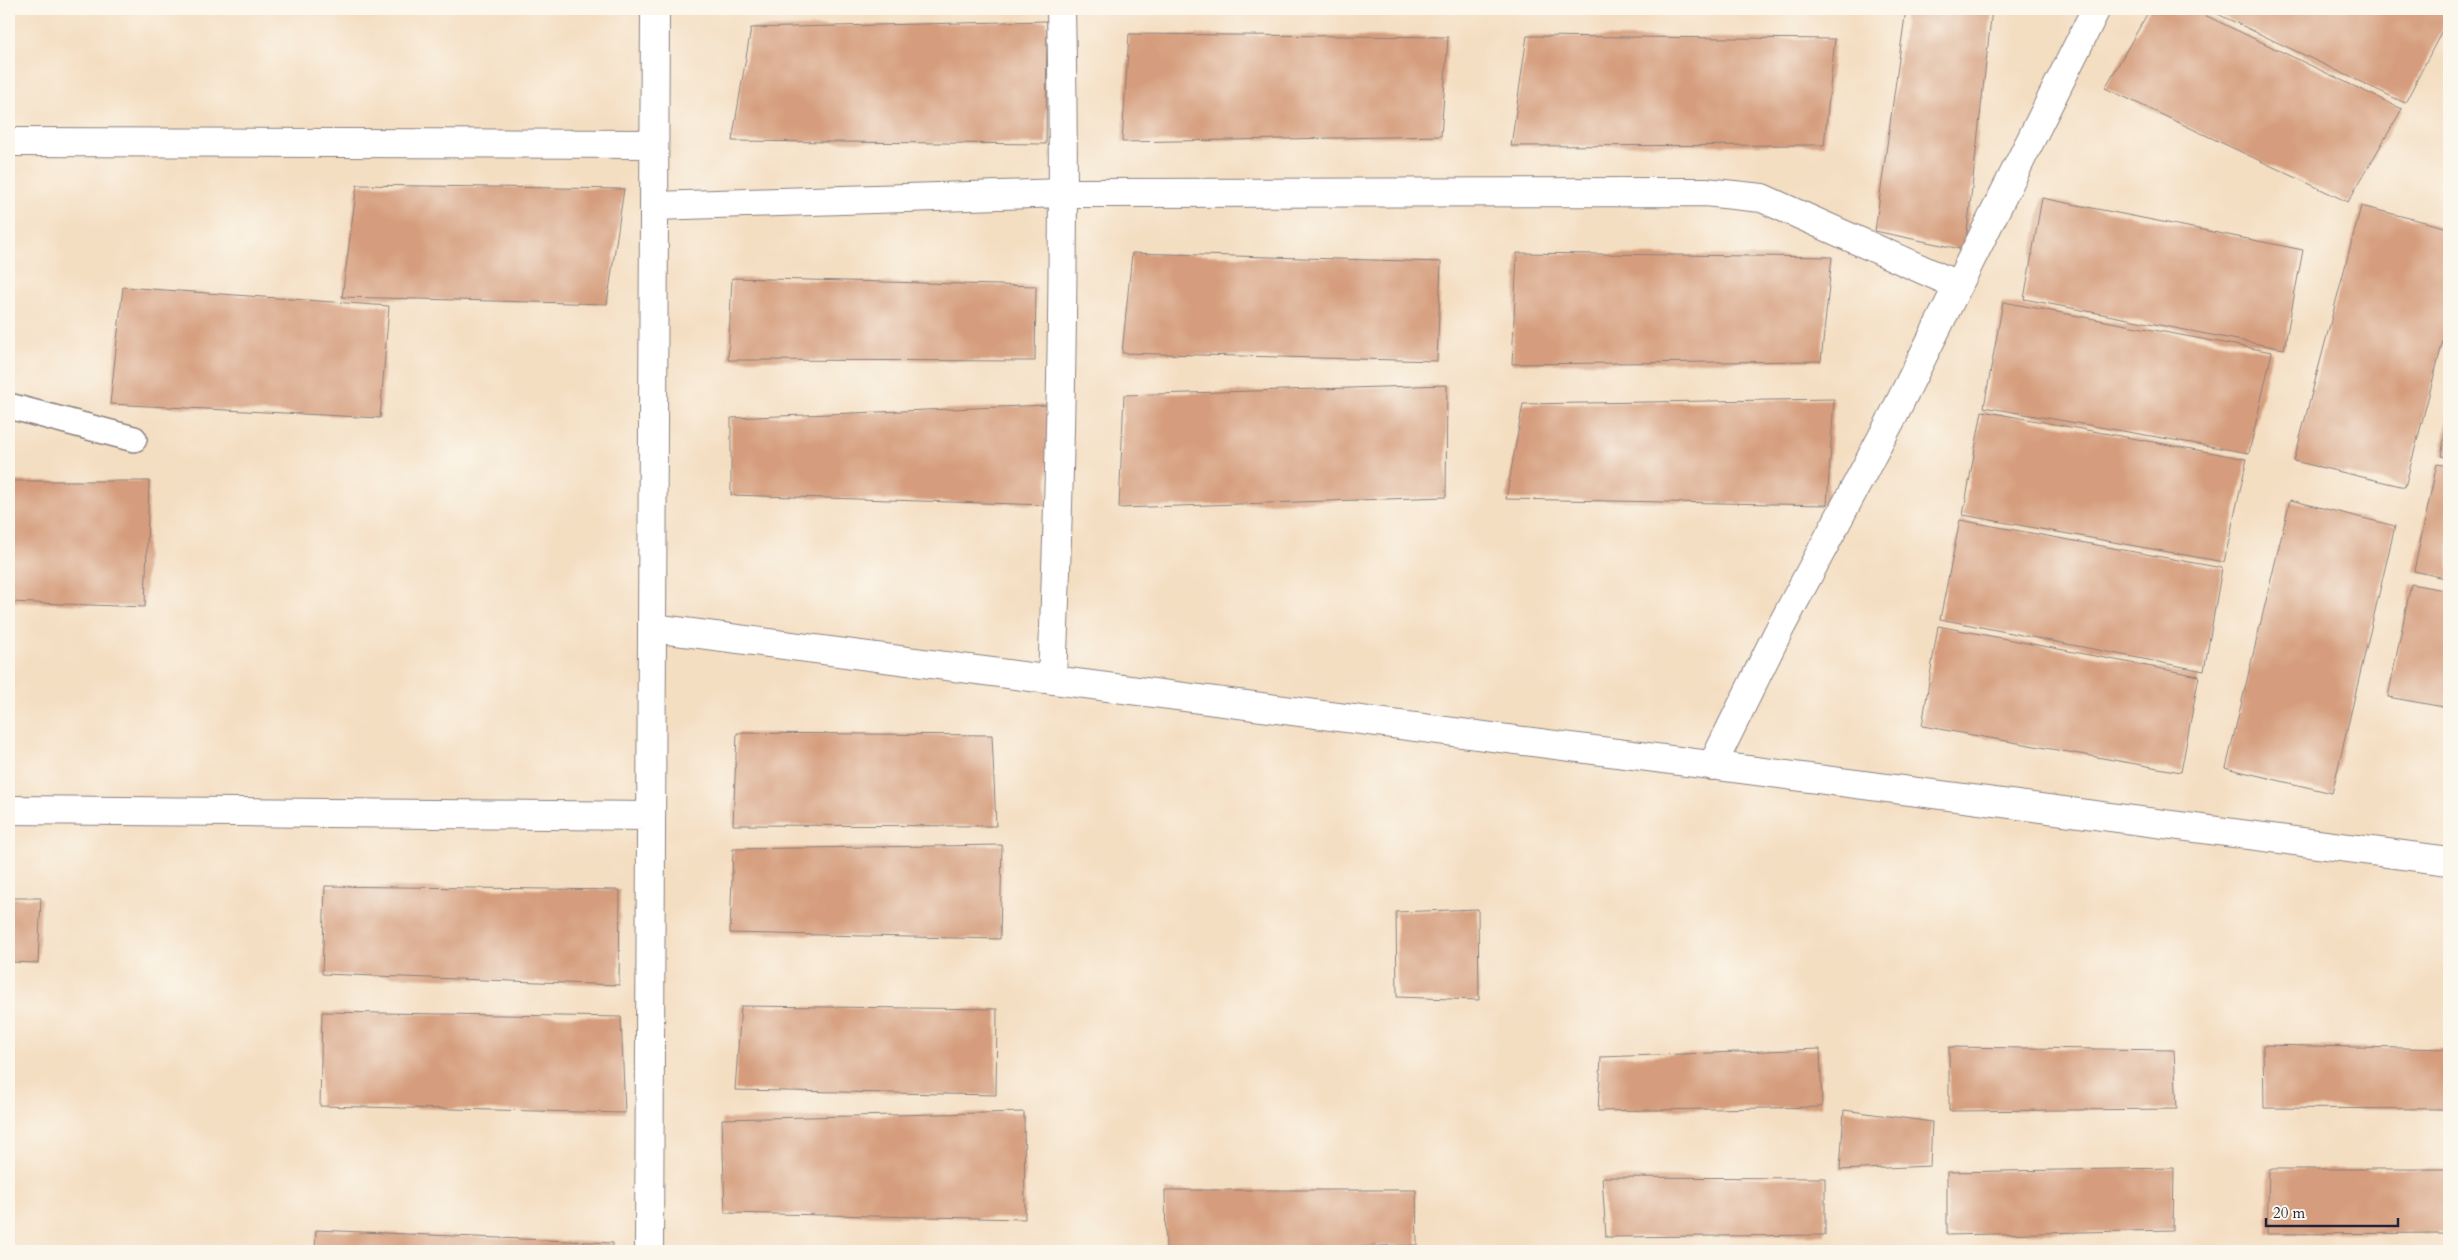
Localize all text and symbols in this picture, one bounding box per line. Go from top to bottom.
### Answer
scale bar [2266,1195,2398,1227]
text: 20 m [2273,1203,2305,1223]

